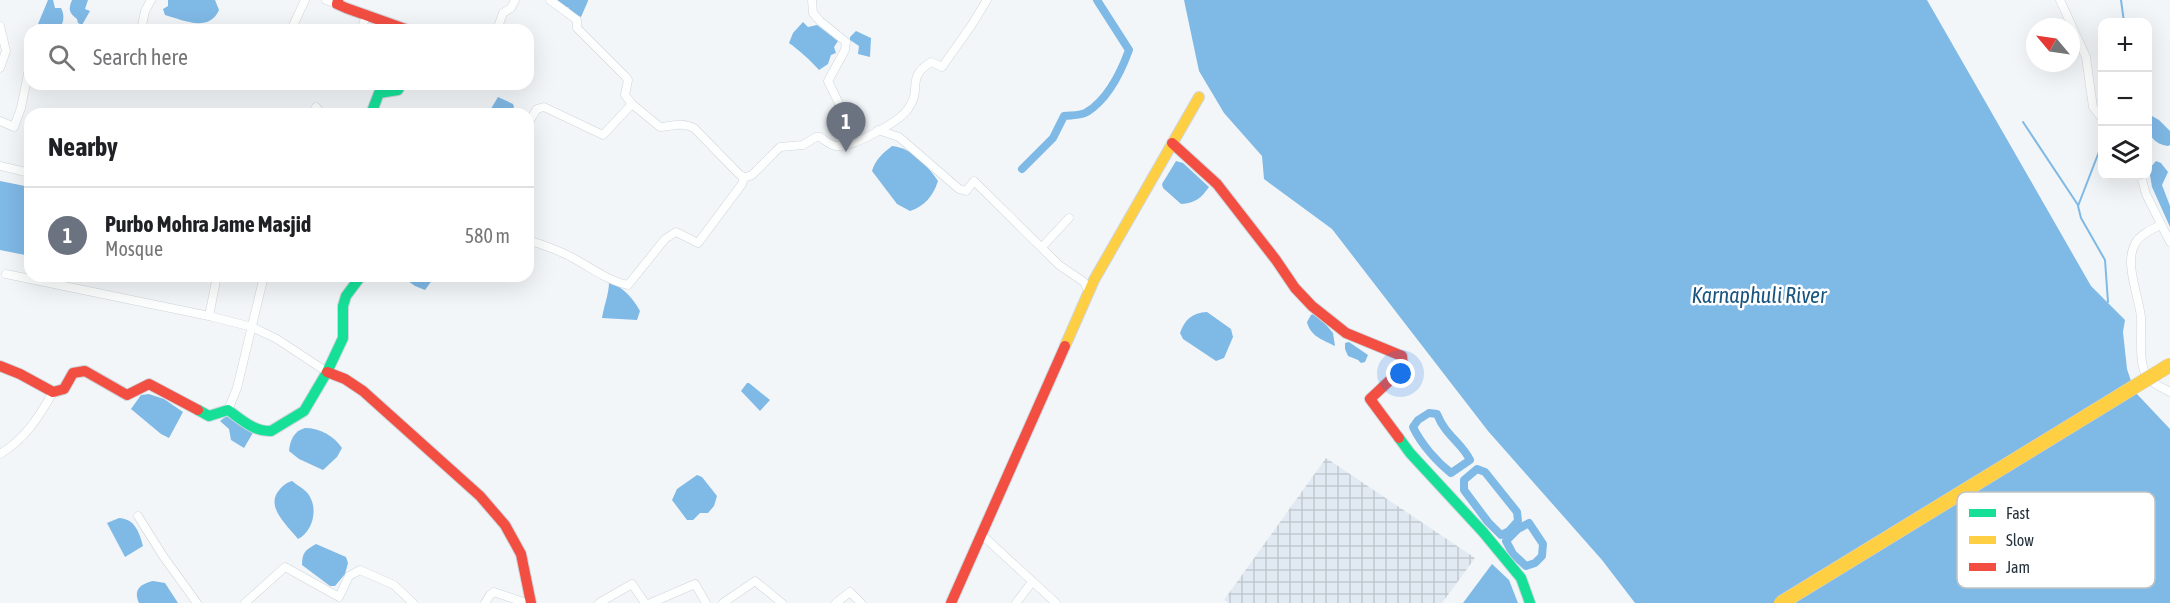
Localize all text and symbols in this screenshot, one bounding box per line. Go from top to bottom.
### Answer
north arrow [2026,18,2080,72]
map controls [2098,18,2152,180]
button: + [2098,18,2152,72]
search box [24,24,534,90]
icon: search [45,41,78,74]
text: Search here [93,44,188,70]
button: − [2098,72,2152,126]
pin: 1 [826,102,866,152]
button: layers [2098,126,2152,180]
text: Nearby [48,132,118,162]
text: Purbo Mohra Jame Masjid [105,211,311,237]
text: 1 [63,224,72,247]
text: 580 m [465,224,510,247]
text: Mosque [105,237,163,260]
water label: Karnaphuli River [1692,282,1828,308]
your location [1386,359,1415,388]
legend [1957,492,2155,588]
text: Fast [2006,504,2030,522]
text: Slow [2006,531,2034,549]
text: Jam [2006,558,2030,576]

